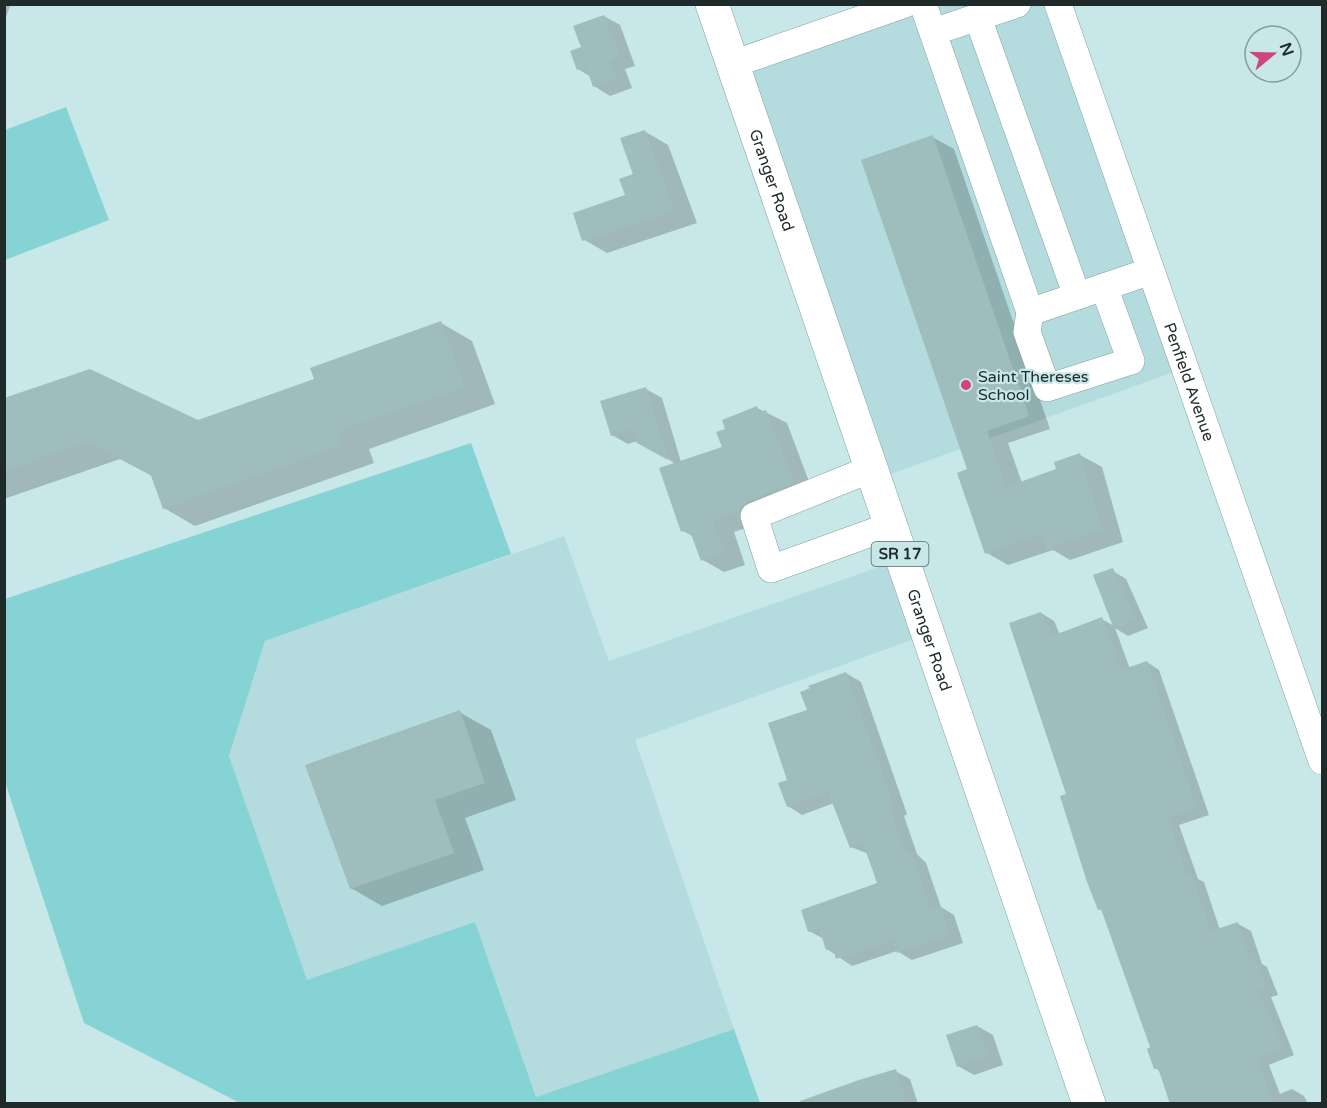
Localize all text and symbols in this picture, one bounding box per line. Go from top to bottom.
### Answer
north arrow [1243,24,1303,84]
text: N [1275,40,1298,59]
street label: Granger Road [745,127,798,234]
street label: Penfield Avenue [1159,320,1219,444]
place label: Saint Thereses School [978,367,1088,405]
marker: Saint Thereses School [959,378,973,392]
road number: SR 17 [872,542,928,566]
street label: Granger Road [902,586,956,694]

